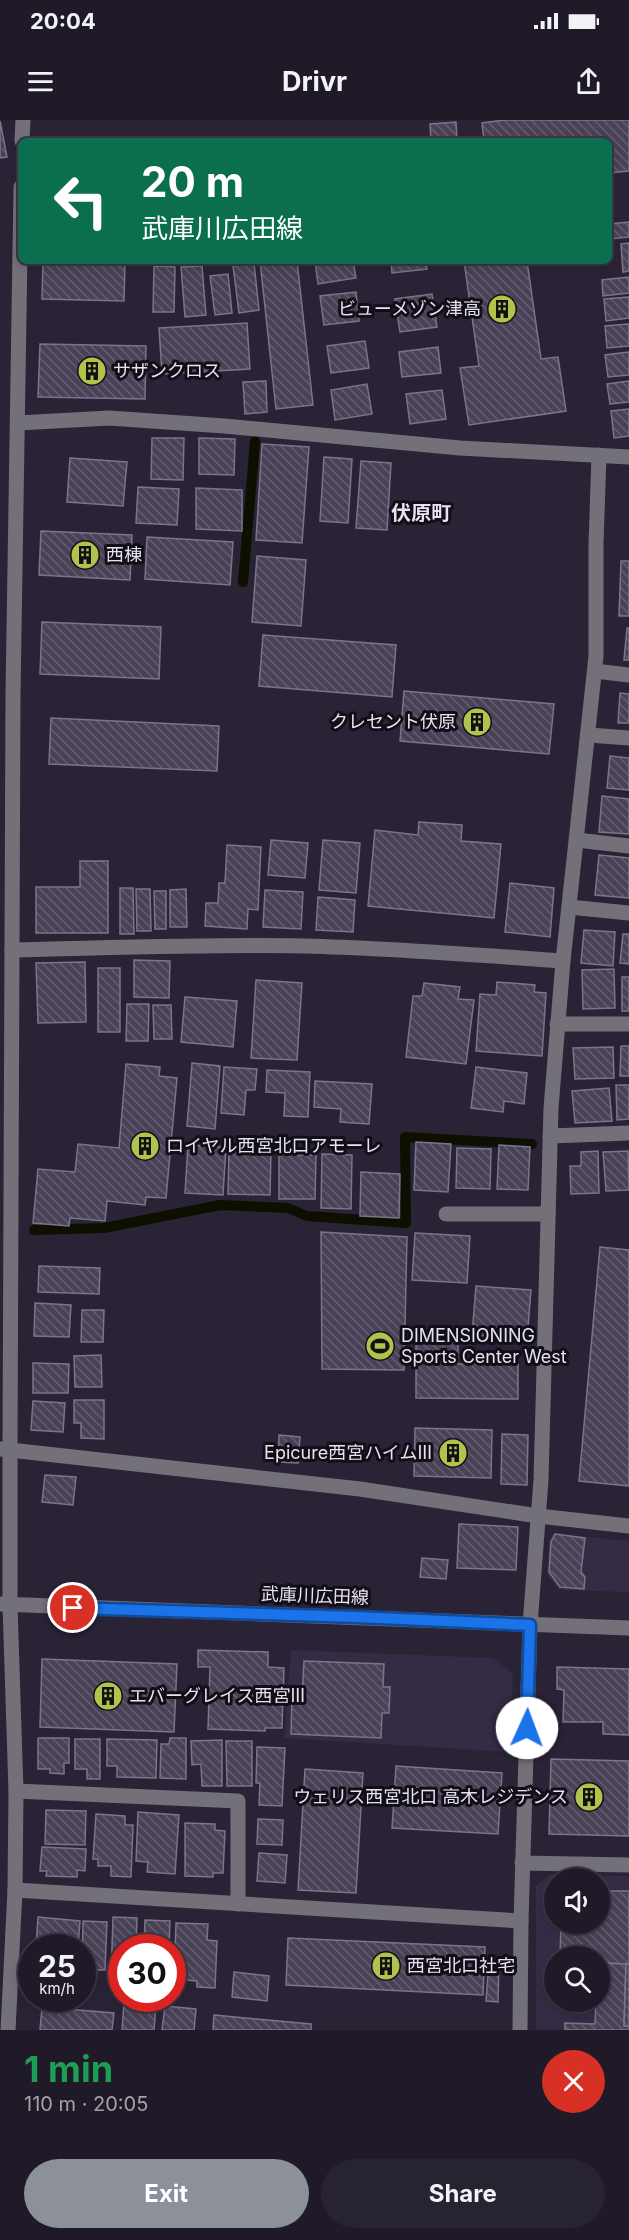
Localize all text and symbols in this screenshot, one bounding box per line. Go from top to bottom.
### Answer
text: 20:04 [30,8,96,34]
icon: menu [24,65,57,98]
text: Drivr [282,65,347,98]
icon: share [572,65,605,98]
text: 20 m [141,156,244,207]
icon: left [42,162,120,240]
text: 武庫川広田線 [141,212,303,245]
building icon: ビューメゾン津高 [486,293,518,325]
place label: ビューメゾン津高 [338,298,481,319]
building icon: サザンクロス [76,355,108,387]
place label: サザンクロス [113,360,221,381]
district label: 伏原町 [391,501,451,525]
building icon: 西棟 [69,539,101,571]
place label: 西棟 [106,544,142,565]
building icon: クレセント伏原 [461,706,493,738]
place label: クレセント伏原 [330,711,456,732]
building icon: ロイヤル西宮北口アモーレ [129,1130,161,1162]
place label: ロイヤル西宮北口アモーレ [166,1135,381,1156]
place label: DIMENSIONING Sports Center West [401,1325,567,1367]
sports icon: DIMENSIONING Sports Center West [364,1330,396,1362]
building icon: Epicure西宮ハイムⅢ [437,1437,469,1469]
place label: Epicure西宮ハイムⅢ [264,1442,432,1463]
pin [47,1582,98,1633]
street label: 武庫川広田線 [261,1583,369,1608]
icon: arrive [56,1591,89,1624]
building icon: エバーグレイス西宮Ⅲ [92,1680,124,1712]
place label: エバーグレイス西宮Ⅲ [129,1685,305,1706]
position arrow [495,1696,559,1760]
building icon: ウェリス西宮北口 高木レジデンス [573,1781,605,1813]
place label: ウェリス西宮北口 高木レジデンス [293,1786,568,1807]
map controls [544,1868,610,2012]
button: sound [544,1868,610,1934]
speed limit sign: 30 [108,1934,186,2012]
button: search [544,1946,610,2012]
text: 25 [38,1948,76,1984]
building icon: 西宮北口社宅 [370,1950,402,1982]
place label: 西宮北口社宅 [407,1955,515,1976]
text: km/h [39,1979,75,1998]
text: 1 min [24,2047,113,2091]
button: close [542,2050,605,2113]
text: 110 m · 20:05 [24,2092,148,2116]
button: Exit [24,2159,309,2228]
button: Share [321,2159,605,2228]

